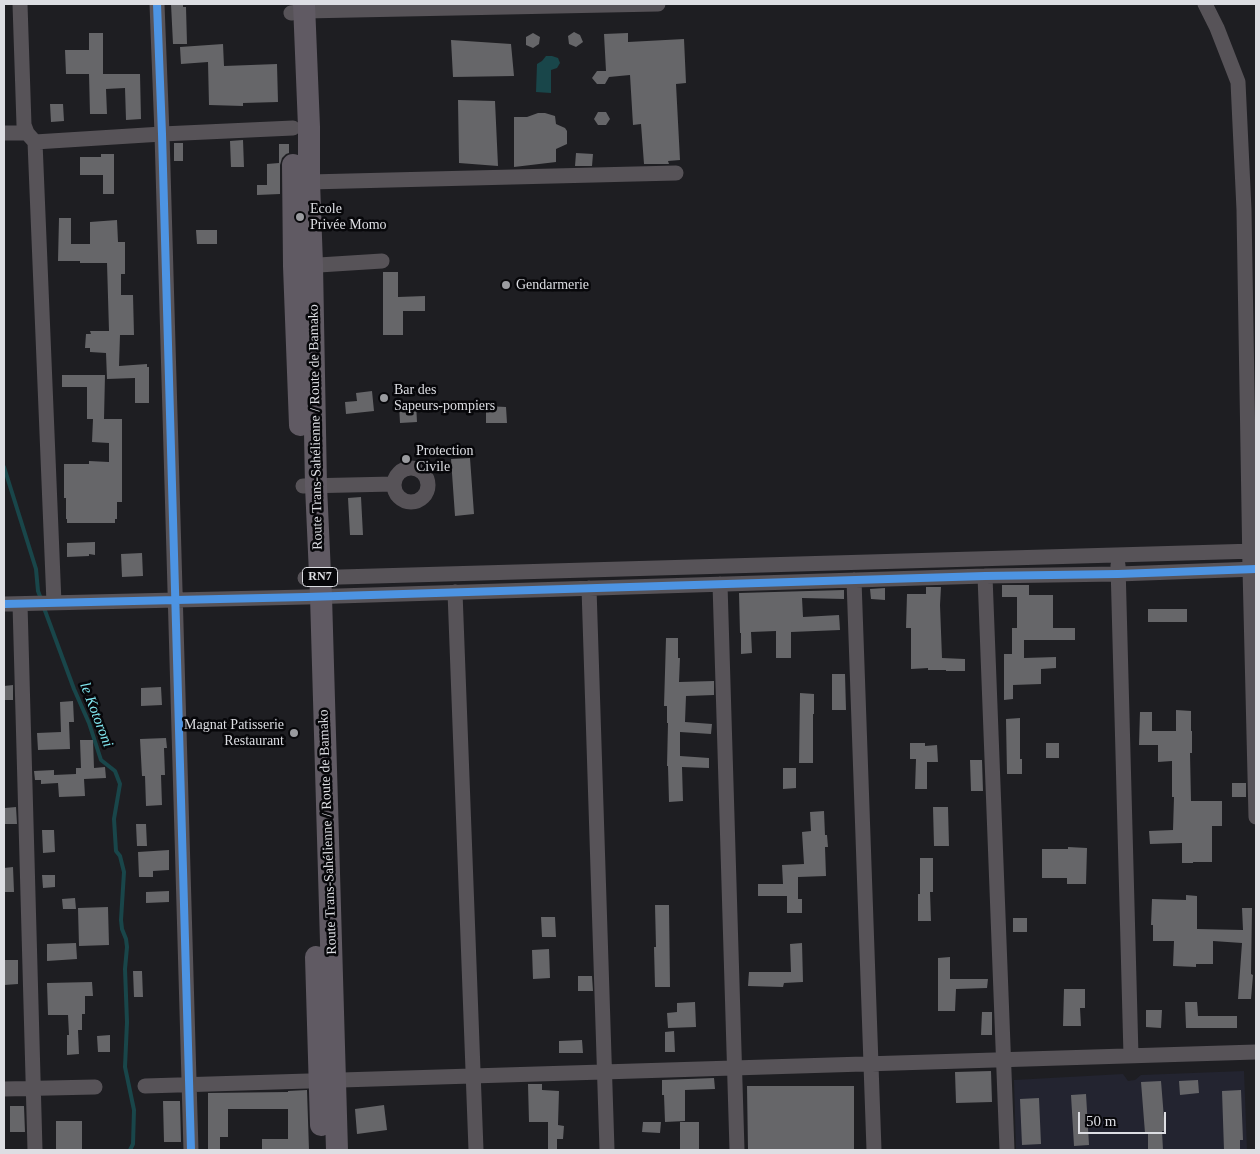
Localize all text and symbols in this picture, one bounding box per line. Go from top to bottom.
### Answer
place label: Ecole Privée Momo [310,201,387,233]
marker: Ecole Privée Momo [294,211,306,223]
place label: Gendarmerie [516,277,589,293]
marker: Gendarmerie [500,279,512,291]
street label: Route Trans-Sahélienne / Route de Bamako [305,304,327,550]
place label: Bar des Sapeurs-pompiers [394,382,495,414]
marker: Bar des Sapeurs-pompiers [378,392,390,404]
place label: Protection Civile [416,443,474,476]
marker: Protection Civile [400,453,412,465]
road number: RN7 [302,568,338,586]
water label: le Kotoroni [75,680,117,750]
street label: Route Trans-Sahélienne / Route de Bamako [315,709,341,955]
place label: Magnat Patisserie Restaurant [184,717,284,750]
marker: Magnat Patisserie Restaurant [288,727,300,739]
scale bar [1080,1102,1168,1134]
text: 50 m [1086,1113,1116,1129]

